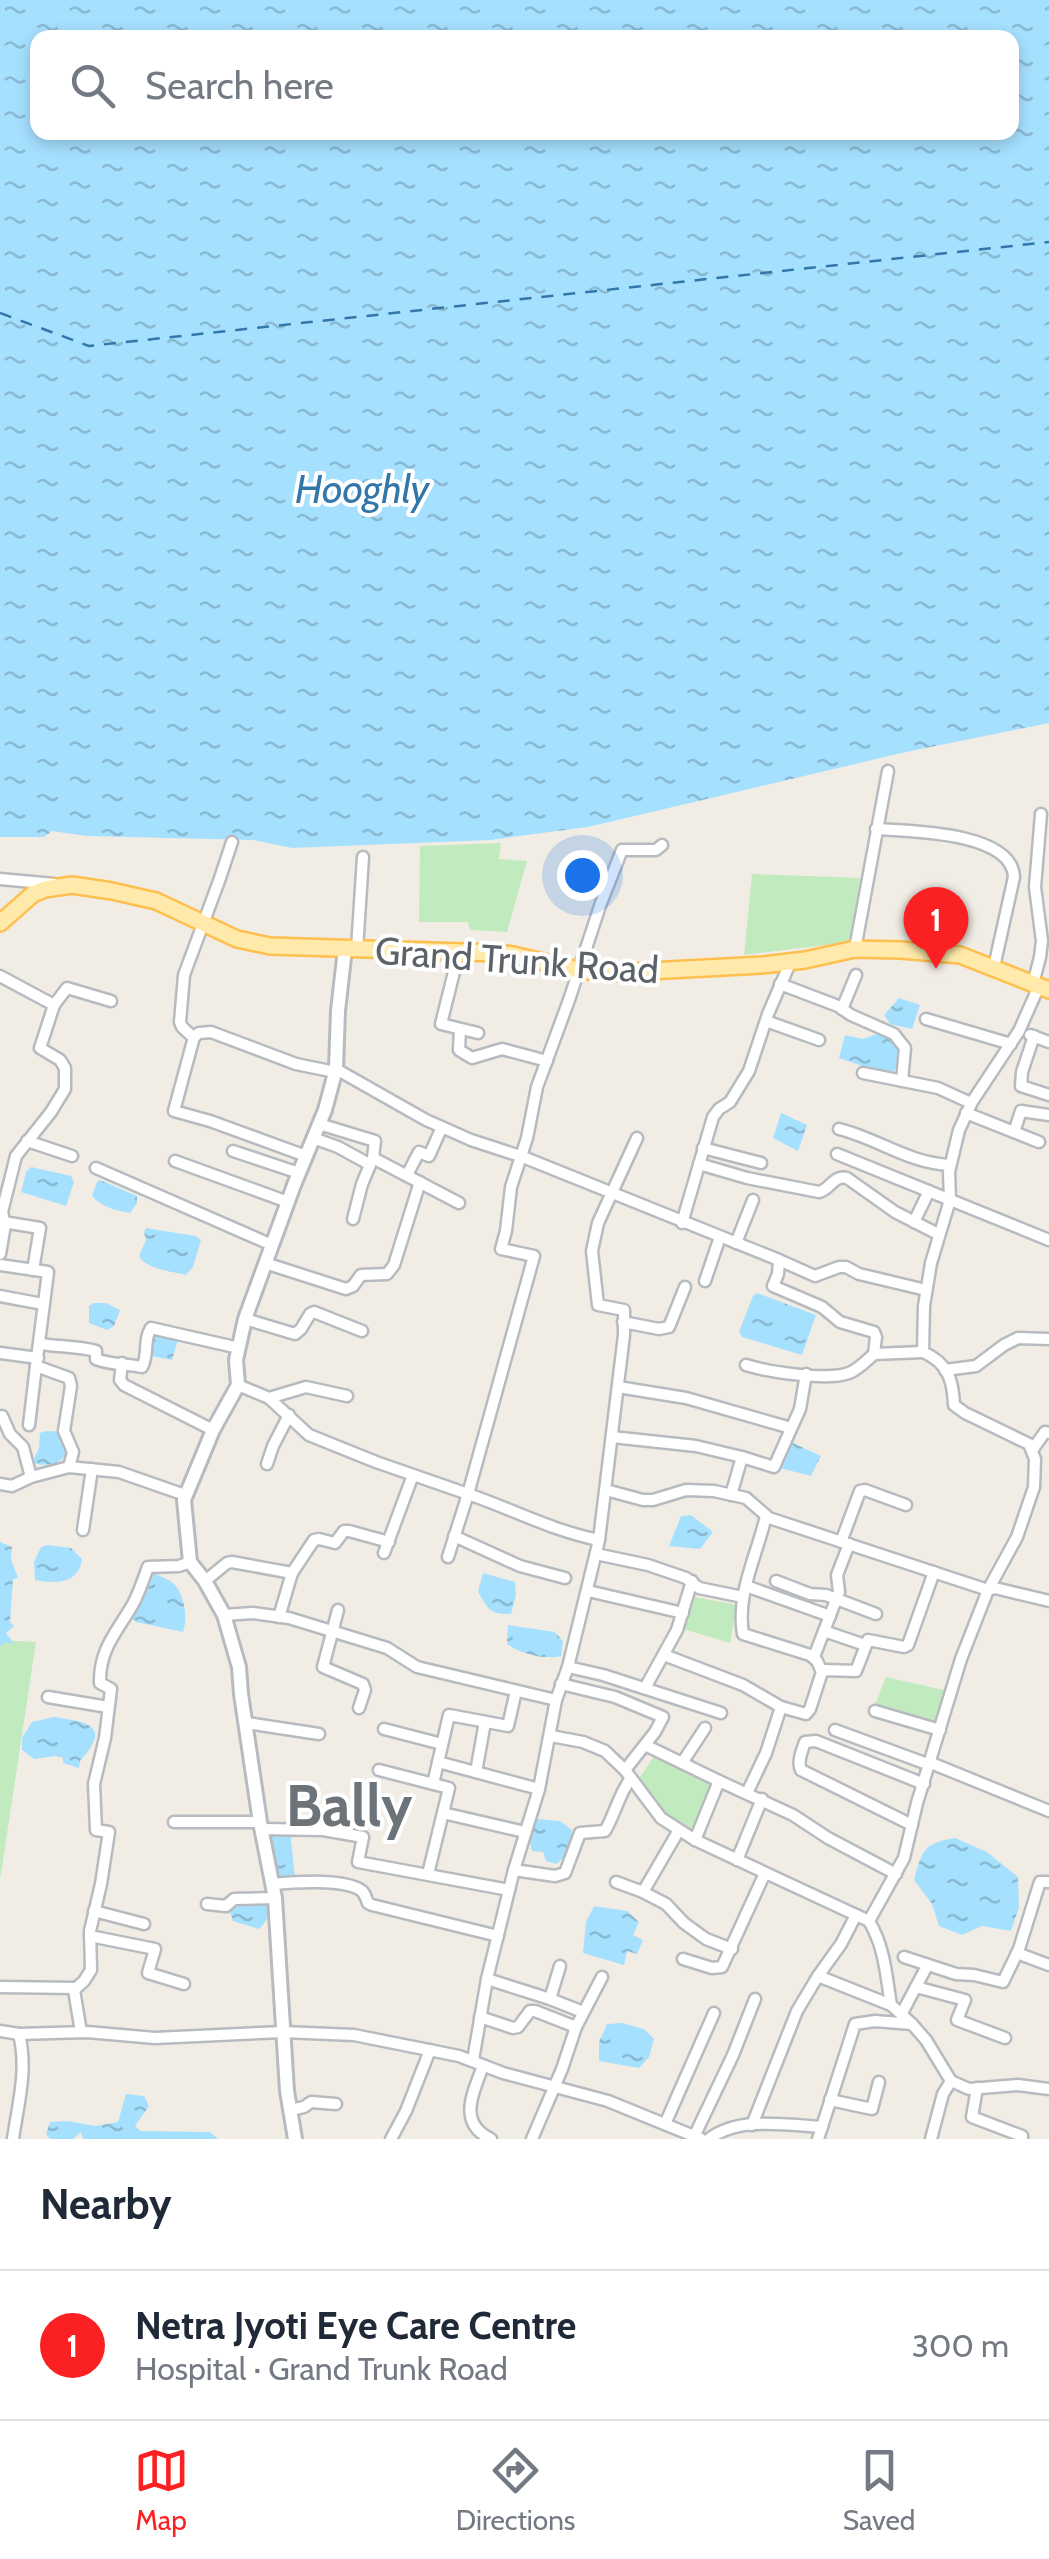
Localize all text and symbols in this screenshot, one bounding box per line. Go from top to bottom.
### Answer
search box [30,30,1019,140]
icon: search [65,58,120,113]
text: Search here [145,62,334,109]
water label: Hooghly [295,464,431,513]
your location [557,850,608,901]
pin: 1 [904,886,968,969]
street label: Grand Trunk Road [374,927,660,993]
district label: Bally [286,1770,413,1841]
text: Nearby [40,2178,172,2230]
text: Netra Jyoti Eye Care Centre [135,2302,576,2349]
text: 1 [67,2326,78,2365]
text: 300 m [912,2326,1009,2365]
text: Hospital · Grand Trunk Road [135,2349,508,2388]
tab: Map [134,2443,189,2537]
tab: Directions [456,2443,575,2537]
tab: Saved [843,2443,915,2537]

